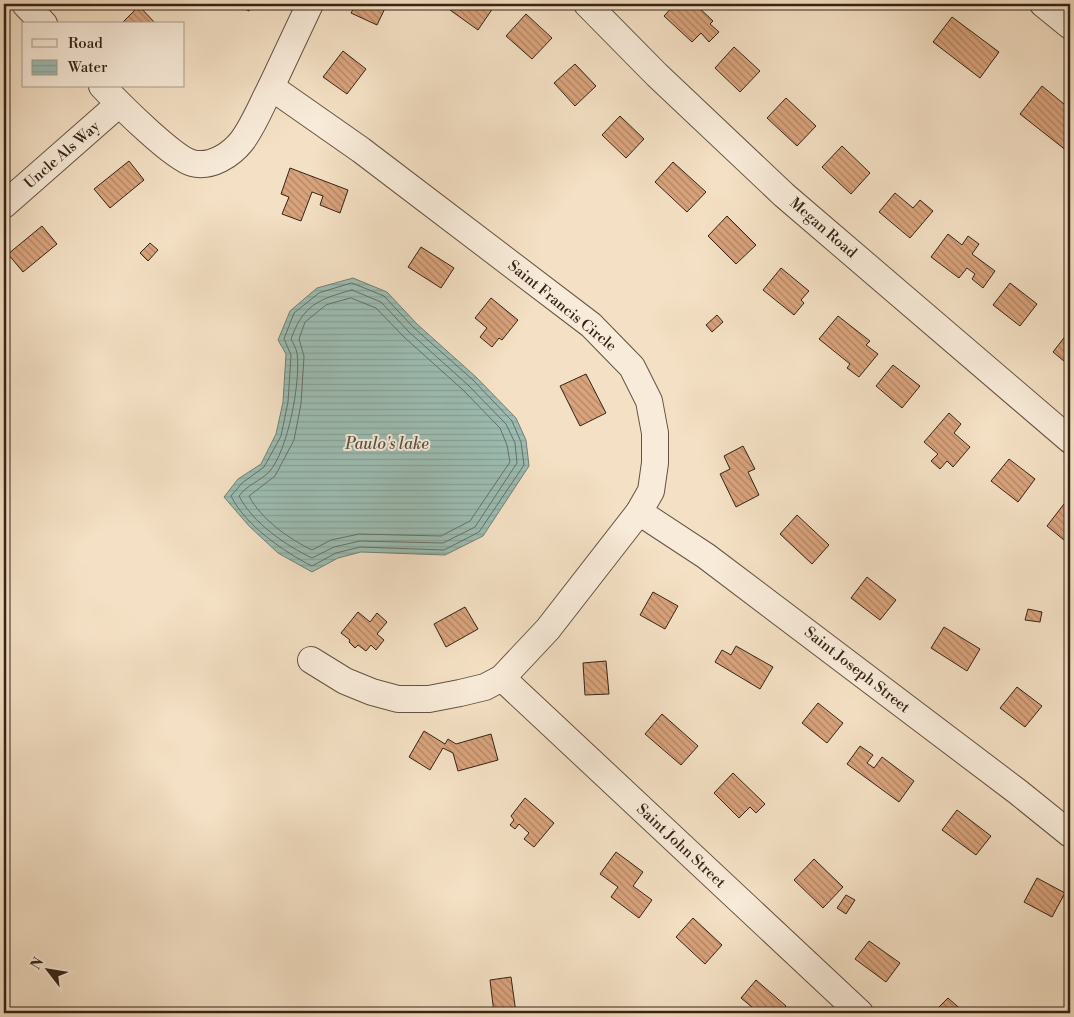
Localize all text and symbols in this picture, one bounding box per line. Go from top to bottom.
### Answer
legend [22,22,185,88]
text: Road [68,34,103,53]
text: Water [67,58,108,77]
street label: Uncle Als Way [20,117,104,193]
street label: Megan Road [785,194,861,263]
street label: Saint Francis Circle [504,256,620,356]
water label: Paulo's lake [344,434,429,454]
street label: Saint Joseph Street [800,623,914,718]
street label: Saint John Street [632,800,730,893]
north arrow [22,944,72,994]
text: N [27,954,48,973]

